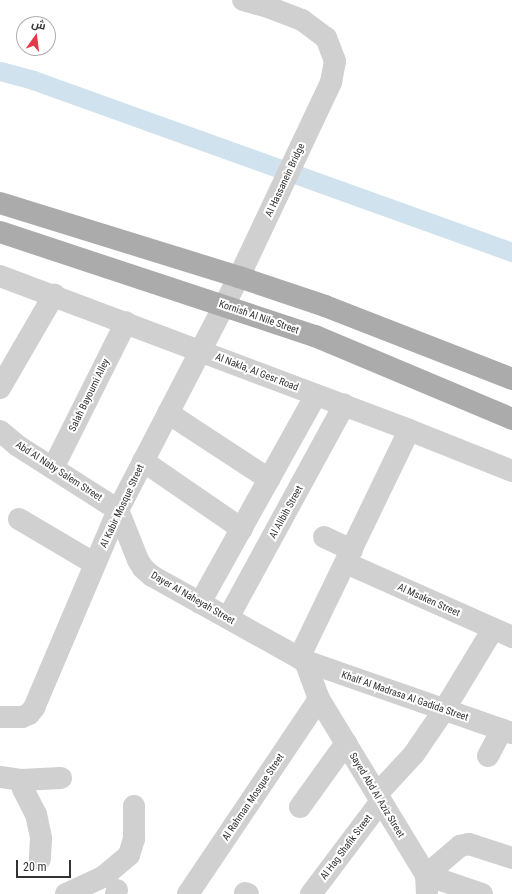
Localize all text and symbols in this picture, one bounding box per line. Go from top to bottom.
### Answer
north arrow [16,16,56,56]
text: ش [30,17,47,33]
street label: Al Hassanein Bridge [263,141,307,219]
street label: Kornish Al Nile Street [217,298,301,336]
street label: Al Nakla, Al Gesr Road [214,351,300,393]
street label: Salah Bayoumi Alley [66,357,112,433]
street label: Abd Al Naby Salem Street [13,439,105,503]
street label: Al Kabir Mosque Street [97,462,147,550]
street label: Al Alibih Street [267,484,305,540]
street label: Dayer Al Naheyah Street [149,569,237,627]
street label: Al Msaken Street [396,581,462,619]
street label: Khalf Al Madrasa Al Gadida Street [340,669,470,723]
street label: Sayed Abd Al Aziz Street [347,750,407,840]
street label: Al Rahman Mosque Street [219,751,287,843]
street label: Al Hag Shafik Street [318,812,374,882]
scale bar [18,852,73,878]
text: 20 m [23,860,47,874]

